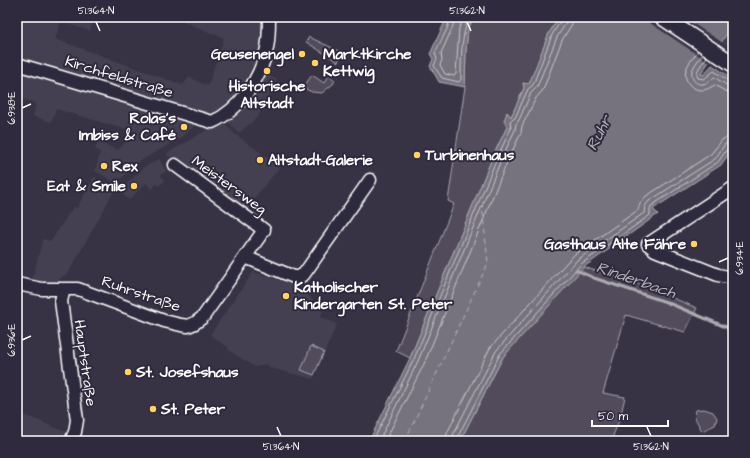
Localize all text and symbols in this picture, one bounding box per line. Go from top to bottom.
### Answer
text: 51.364°N [78,4,114,18]
text: 51.362°N [449,4,485,18]
place label: Geusenengel [211,44,295,67]
place label: Marktkirche Kettwig [323,44,411,84]
marker: Geusenengel [297,49,307,59]
street label: Kirchfeldstraße [62,51,176,103]
marker: Marktkirche Kettwig [310,58,320,68]
marker: Historische Altstadt [262,66,272,76]
place label: Historische Altstadt [229,76,305,114]
text: 6.938°E [5,91,19,125]
place label: Rolas's Imbiss & Café [79,108,176,146]
water label: Ruhr [581,110,618,154]
marker: Rolas's Imbiss & Café [179,122,189,132]
place label: Turbinenhaus [424,145,515,166]
place label: Altstadt-Galerie [268,150,373,171]
marker: Turbinenhaus [412,150,422,160]
street label: Meistersweg [187,151,271,220]
marker: Altstadt-Galerie [255,155,265,165]
place label: Rex [112,156,139,177]
marker: Rex [99,161,109,171]
place label: Eat & Smile [47,176,126,197]
marker: Eat & Smile [129,181,139,191]
place label: Gasthaus Alte Fähre [544,234,686,255]
marker: Gasthaus Alte Fähre [689,239,699,249]
text: 6.934°E [733,241,747,275]
water label: Rinderbach [593,256,680,304]
street label: Ruhrstraße [99,271,183,317]
place label: Katholischer Kindergarten St. Peter [294,277,453,317]
marker: Katholischer Kindergarten St. Peter [281,291,291,301]
street label: Hauptstraße [69,318,101,408]
text: 6.936°E [5,323,19,356]
place label: St. Josefshaus [135,362,239,383]
marker: St. Josefshaus [123,367,133,377]
place label: St. Peter [160,399,226,420]
scale bar [592,402,668,428]
marker: St. Peter [148,404,158,414]
text: 50 m [598,408,629,425]
text: 51.364°N [263,440,299,454]
text: 51.362°N [633,440,669,454]

